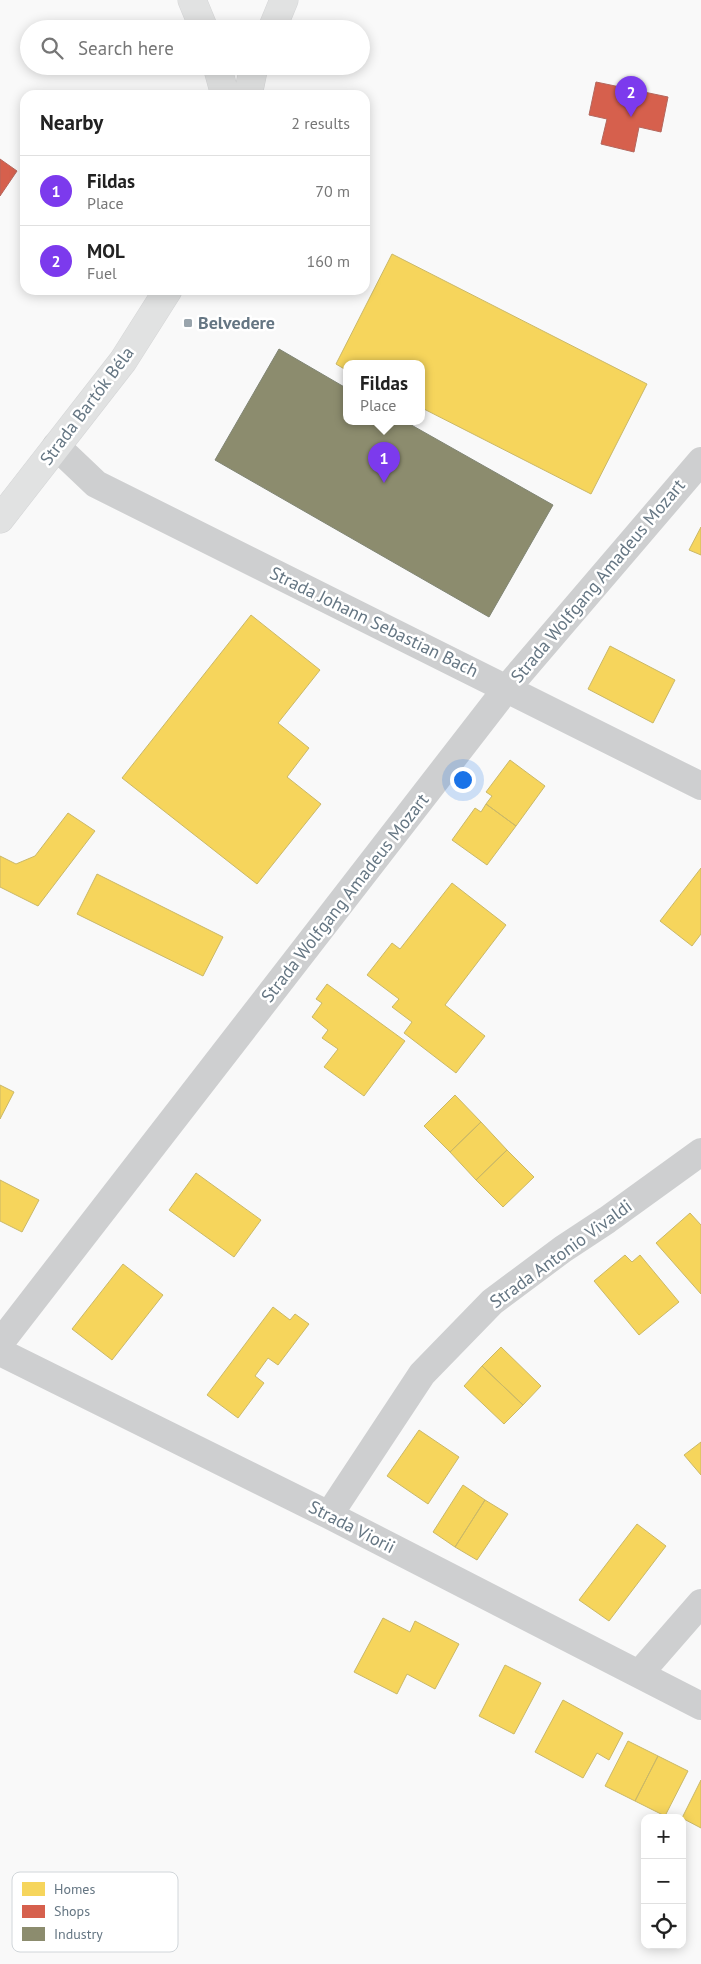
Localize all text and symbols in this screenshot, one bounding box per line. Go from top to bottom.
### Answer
search box [20,20,370,75]
icon: search [38,34,66,62]
text: Search here [78,36,174,60]
pin: 2 [615,76,647,117]
text: Nearby [40,109,103,136]
text: 2 results [291,113,350,133]
text: Fildas [87,169,135,193]
text: 1 [51,181,61,201]
text: 70 m [315,181,350,201]
text: Place [87,193,124,213]
text: MOL [87,239,125,263]
text: 2 [51,251,61,271]
text: 160 m [307,251,350,271]
text: Fuel [87,263,117,283]
place label: Belvedere [198,311,275,334]
marker: Belvedere [182,317,194,329]
street label: Strada Bartók Béla [35,342,139,470]
popup [343,360,425,425]
text: Fildas [360,371,408,395]
text: Place [360,395,397,415]
pin: 1 [368,442,400,483]
street label: Strada Wolfgang Amadeus Mozart [506,474,690,687]
street label: Strada Johann Sebastian Bach [266,561,482,682]
your location [450,767,476,793]
street label: Strada Wolfgang Amadeus Mozart [256,789,433,1007]
street label: Strada Antonio Vivaldi [485,1194,636,1313]
street label: Strada Viorii [305,1495,399,1558]
map controls [641,1814,686,1949]
button: + [641,1814,686,1859]
button: − [641,1859,686,1904]
legend [12,1872,178,1952]
text: Homes [54,1880,95,1898]
text: Shops [54,1902,90,1920]
button: locate [641,1904,686,1949]
text: Industry [54,1925,103,1943]

